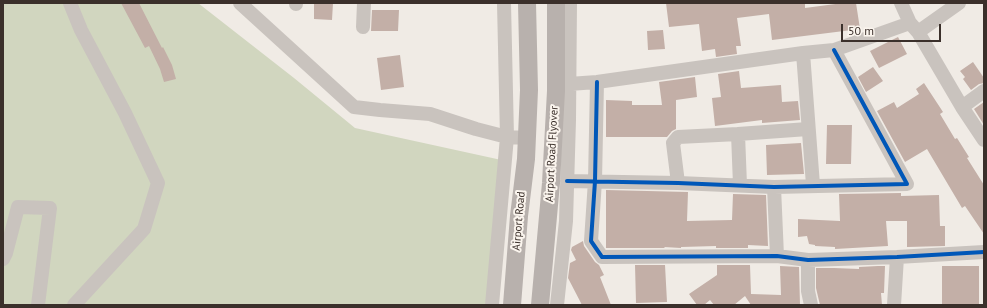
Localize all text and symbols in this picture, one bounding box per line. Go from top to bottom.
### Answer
scale bar [843,16,943,42]
text: 50 m [848,23,874,38]
street label: Airport Road Flyover [543,106,561,202]
street label: Airport Road [510,191,528,251]

